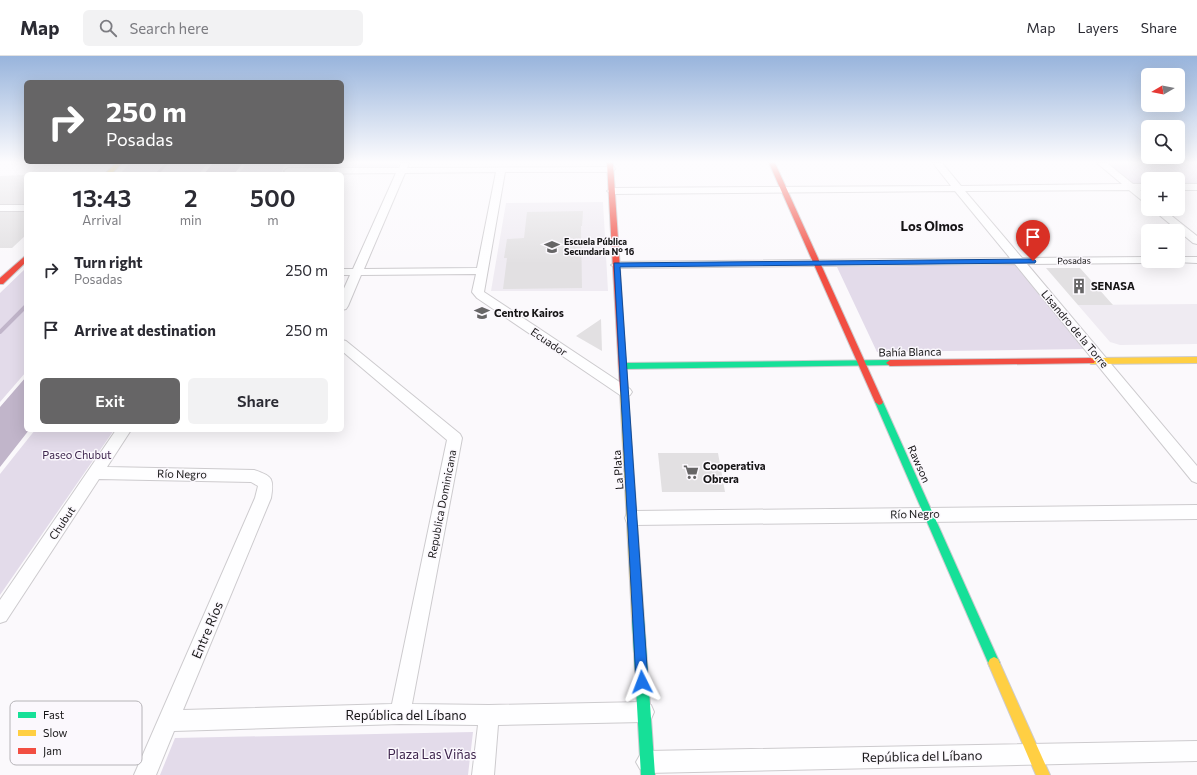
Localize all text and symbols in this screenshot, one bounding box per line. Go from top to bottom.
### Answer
search box [83,10,363,46]
text: Map [20,16,59,39]
icon: search [97,17,119,39]
text: Search here [129,19,209,37]
text: Map [1027,19,1055,36]
text: Layers [1077,19,1119,36]
text: Share [1141,19,1177,36]
north arrow [1141,68,1185,112]
map controls [1141,68,1185,268]
text: 250 m [106,94,187,128]
icon: right [40,96,92,148]
button: search [1141,120,1185,164]
text: Posadas [106,128,173,150]
button: + [1141,172,1185,216]
text: 13:43 [72,183,131,212]
text: 2 [184,183,198,212]
text: 500 [250,183,296,212]
text: Arrival [82,212,122,228]
text: min [180,212,202,228]
text: m [267,212,279,228]
district label: Los Olmos [901,218,963,234]
pin [1016,220,1050,261]
button: − [1141,224,1185,268]
icon: arrive [1022,226,1044,248]
place label: Escuela Pública Secundaria N° 16 [564,236,635,257]
school or university icon: Escuela Pública Secundaria N° 16 [543,238,561,256]
text: Turn right [74,253,143,271]
street label: Posadas [1057,255,1091,266]
icon: right [40,259,62,281]
text: 250 m [285,261,328,279]
text: Posadas [74,271,123,287]
building icon: SENASA [1070,277,1088,295]
place label: SENASA [1091,279,1135,292]
street label: Lisandro de la Torre [1039,287,1112,370]
school or university icon: Centro Kairos [473,304,491,322]
place label: Centro Kairos [494,306,564,319]
icon: arrive [40,319,62,341]
text: Arrive at destination [74,321,216,339]
text: 250 m [285,321,328,339]
street label: Ecuador [529,325,570,359]
street label: Bahía Blanca [878,344,942,359]
button: Exit [40,378,180,424]
button: Share [188,378,328,424]
street label: Rawson [905,443,933,485]
park label: Paseo Chubut [42,448,112,461]
street label: Republica Dominicana [425,448,458,559]
street label: La Plata [610,450,625,490]
place label: Cooperativa Obrera [703,459,766,485]
supermarket icon: Cooperativa Obrera [682,463,700,481]
street label: Río Negro [157,467,207,480]
street label: Chubut [46,503,78,542]
street label: Río Negro [890,507,940,520]
street label: Entre Ríos [188,599,226,661]
position arrow [621,661,663,703]
legend [10,701,142,765]
street label: República del Líbano [346,707,467,723]
text: Fast [43,708,65,721]
text: Slow [43,726,68,739]
text: Jam [43,744,62,758]
park label: Plaza Las Viñas [387,746,477,762]
street label: República del Líbano [861,747,983,765]

